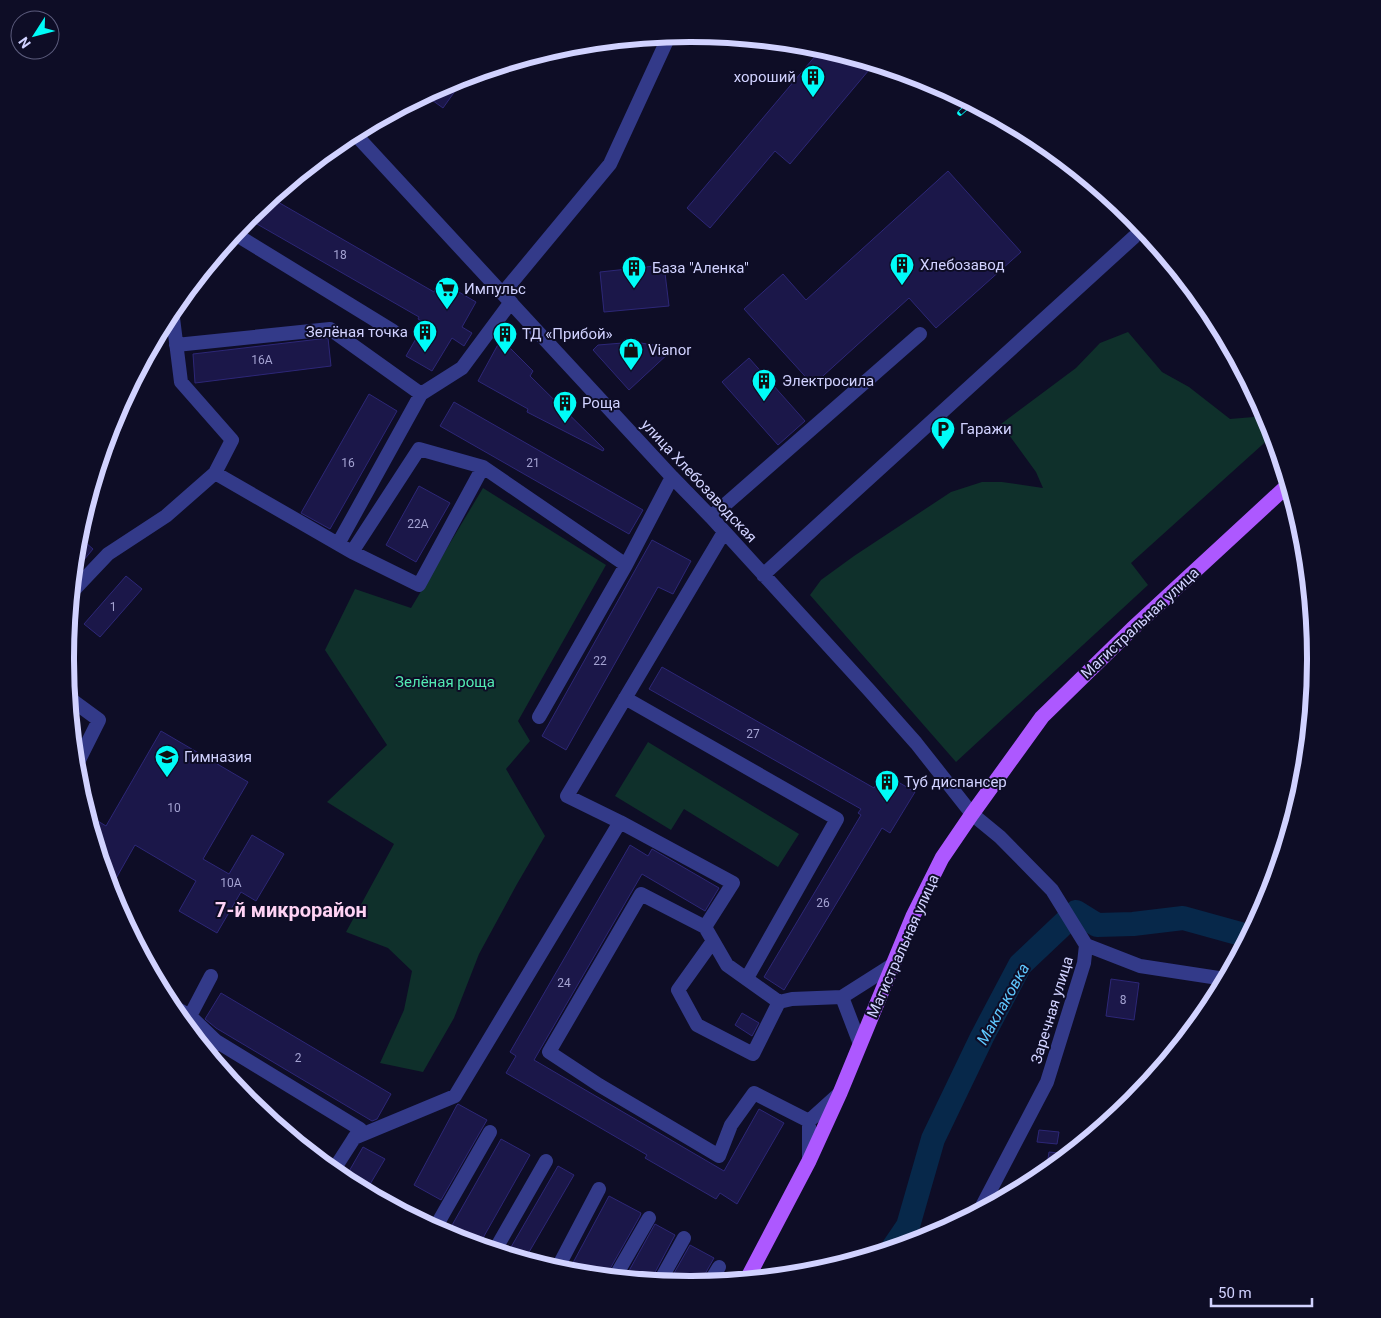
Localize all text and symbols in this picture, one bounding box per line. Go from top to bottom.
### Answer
north arrow [10,10,60,60]
text: N [15,34,34,51]
building icon: хороший [800,64,826,98]
place label: хороший [734,68,796,86]
house number: 18 [333,248,347,262]
building icon: Хлебозавод [889,252,915,286]
building icon: База "Аленка" [621,255,647,289]
place label: Хлебозавод [920,256,1004,274]
place label: База "Аленка" [652,259,749,277]
supermarket icon: Импульс [434,276,460,310]
place label: Импульс [464,280,526,298]
building icon: Зелёная точка [412,319,438,353]
building icon: ТД «Прибой» [492,321,518,355]
place label: Зелёная точка [306,323,408,341]
place label: ТД «Прибой» [522,325,613,343]
shop icon: Vianor [618,337,644,371]
place label: Vianor [648,341,691,359]
house number: 16А [251,353,273,367]
building icon: Электросила [751,368,777,402]
place label: Электросила [782,372,874,390]
building icon: Роща [552,390,578,424]
place label: Роща [582,394,621,412]
street label: улица Хлебозаводская [637,416,761,546]
parking icon: Гаражи [930,416,956,450]
place label: Гаражи [960,420,1012,438]
house number: 16 [341,456,355,470]
house number: 21 [526,456,540,470]
house number: 22А [407,517,429,531]
street label: Магистральная улица [1077,564,1203,682]
house number: 1 [110,600,116,614]
house number: 22 [593,654,607,668]
park label: Зелёная роща [395,673,495,691]
house number: 27 [746,727,760,741]
school or university icon: Гимназия [154,744,180,778]
place label: Гимназия [184,748,252,766]
building icon: Туб диспансер [874,769,900,803]
place label: Туб диспансер [904,773,1007,791]
house number: 10 [167,801,181,815]
street label: Магистральная улица [863,872,943,1020]
house number: 10А [220,876,242,890]
house number: 26 [816,896,830,910]
district label: 7-й микрорайон [215,898,367,922]
street label: Заречная улица [1027,954,1077,1066]
water label: Маклаковка [973,960,1033,1048]
house number: 24 [557,976,571,990]
house number: 8 [1120,993,1127,1007]
house number: 2 [295,1051,302,1065]
scale bar [1211,1276,1312,1308]
text: 50 m [1218,1284,1252,1302]

